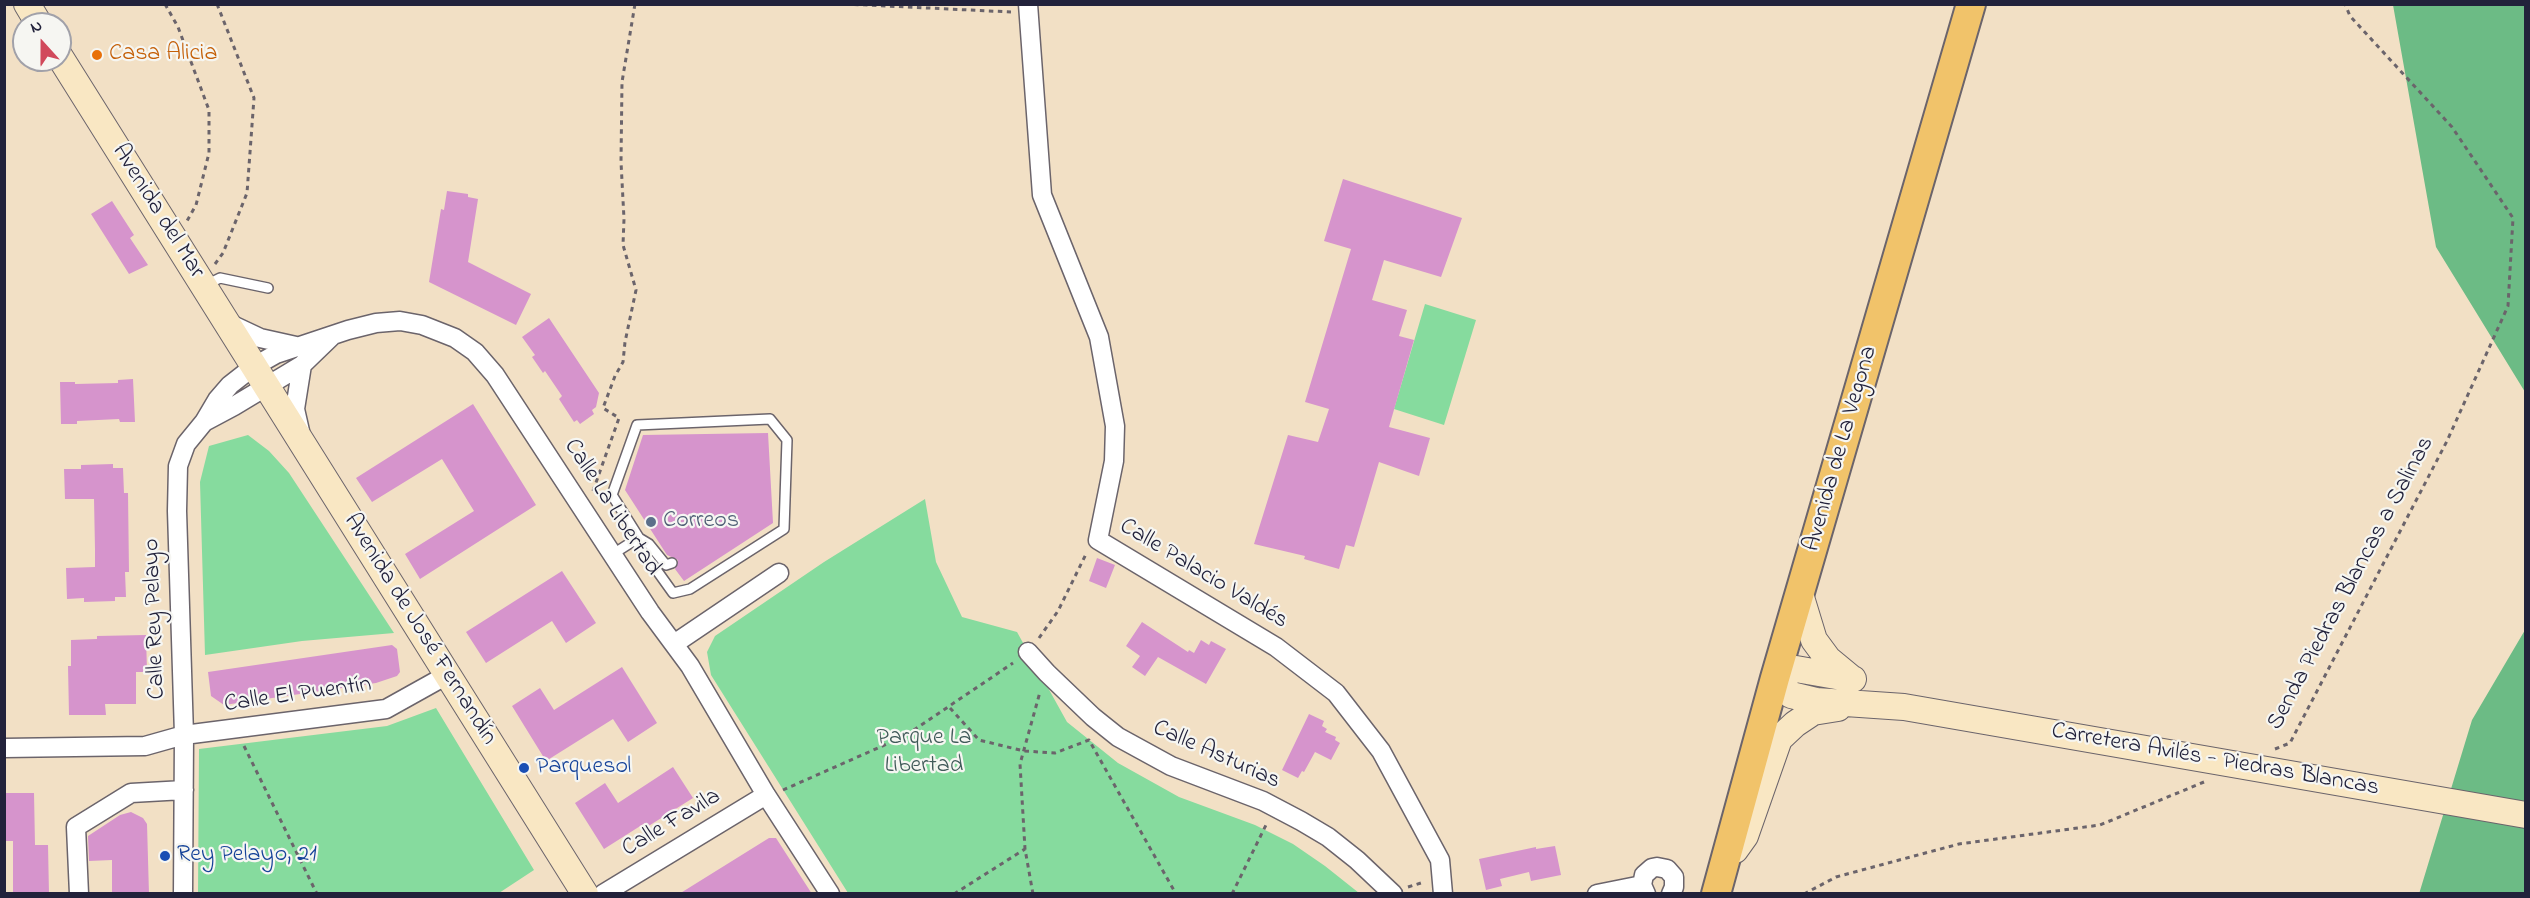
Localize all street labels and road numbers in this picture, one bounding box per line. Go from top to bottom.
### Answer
street label: Avenida del Mar [104,139,210,285]
street label: Avenida de La Vegona [1799,343,1885,555]
street label: Senda Piedras Blancas a Salinas [2262,432,2442,736]
street label: Calle La Libertad [556,434,666,582]
street label: Avenida de José Fernandín [336,509,502,751]
street label: Calle Palacio Valdés [1113,513,1293,637]
street label: Calle Rey Pelayo [139,538,173,700]
street label: Calle El Puentín [222,671,374,721]
street label: Calle Asturias [1148,715,1284,797]
street label: Carretera Avilés - Piedras Blancas [2049,718,2381,804]
street label: Calle Favila [617,783,727,865]

